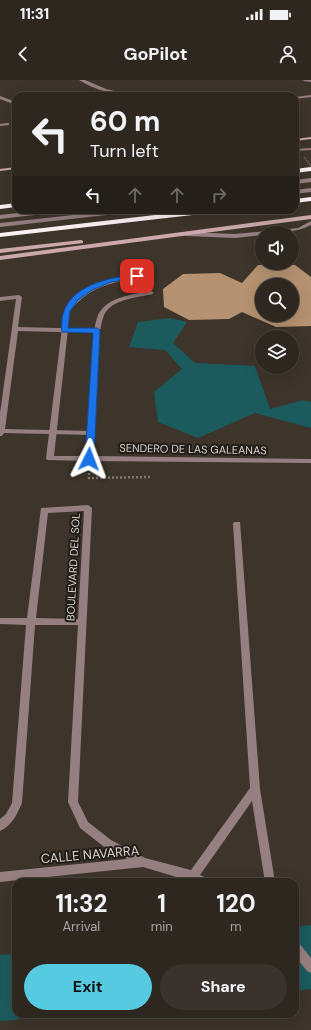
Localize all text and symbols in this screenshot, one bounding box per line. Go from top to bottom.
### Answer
text: 11:31 [20,4,49,24]
text: GoPilot [123,42,188,66]
icon: back [12,43,34,65]
icon: person [277,43,299,65]
text: 60 m [90,103,160,140]
icon: left [24,108,76,160]
text: Turn left [90,139,159,163]
icon: left [82,184,104,206]
icon: ahead [124,184,146,206]
icon: ahead [166,184,188,206]
icon: right [208,184,230,206]
map controls [255,226,299,374]
button: sound [255,226,299,270]
pin [120,259,154,293]
icon: arrive [126,265,148,287]
button: search [255,278,299,322]
button: layers [255,330,299,374]
position arrow [68,438,110,480]
street label: SENDERO DE LAS GALEANAS [119,441,267,457]
street label: BOULEVARD DEL SOL [63,512,83,621]
street label: CALLE NAVARRA [40,842,140,867]
text: 11:32 [55,888,107,919]
text: 1 [157,888,166,919]
text: 120 [216,888,256,919]
text: Arrival [62,918,100,935]
text: min [151,918,173,935]
text: m [230,918,242,935]
button: Exit [24,964,152,1010]
button: Share [160,964,287,1010]

